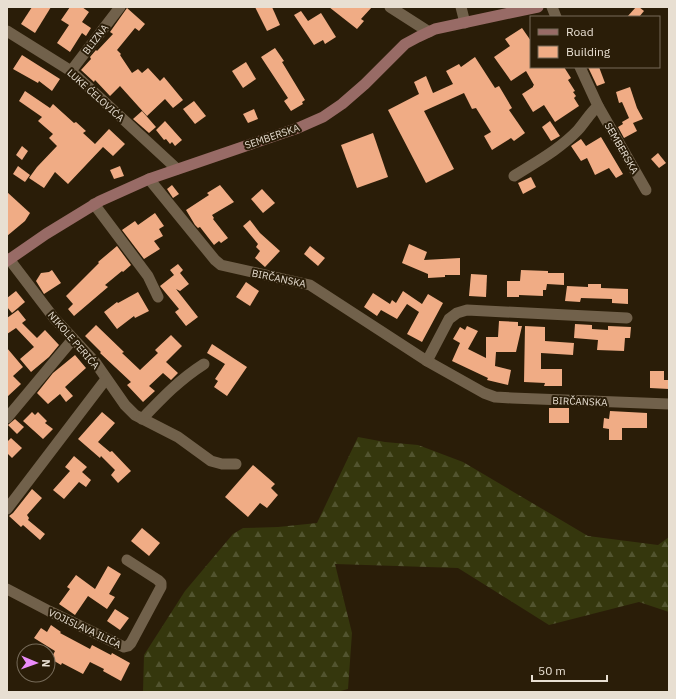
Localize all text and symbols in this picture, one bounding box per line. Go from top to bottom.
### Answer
legend [530,16,660,68]
street label: BLIZNA [80,21,112,57]
text: Road [566,24,594,39]
text: Building [566,44,611,59]
street label: LUKE ĆELOVIĆA [64,66,127,125]
street label: SEMBERSKA [602,120,642,177]
street label: SEMBERSKA [243,121,302,152]
street label: BIRČANSKA [251,266,308,291]
street label: NIKOLE PERIĆA [45,309,103,372]
street label: BIRČANSKA [552,394,608,409]
street label: VOJISLAVA ILIĆA [46,606,124,651]
north arrow [16,643,56,683]
scale bar [532,657,607,683]
text: N [39,659,53,668]
text: 50 m [538,663,566,678]

